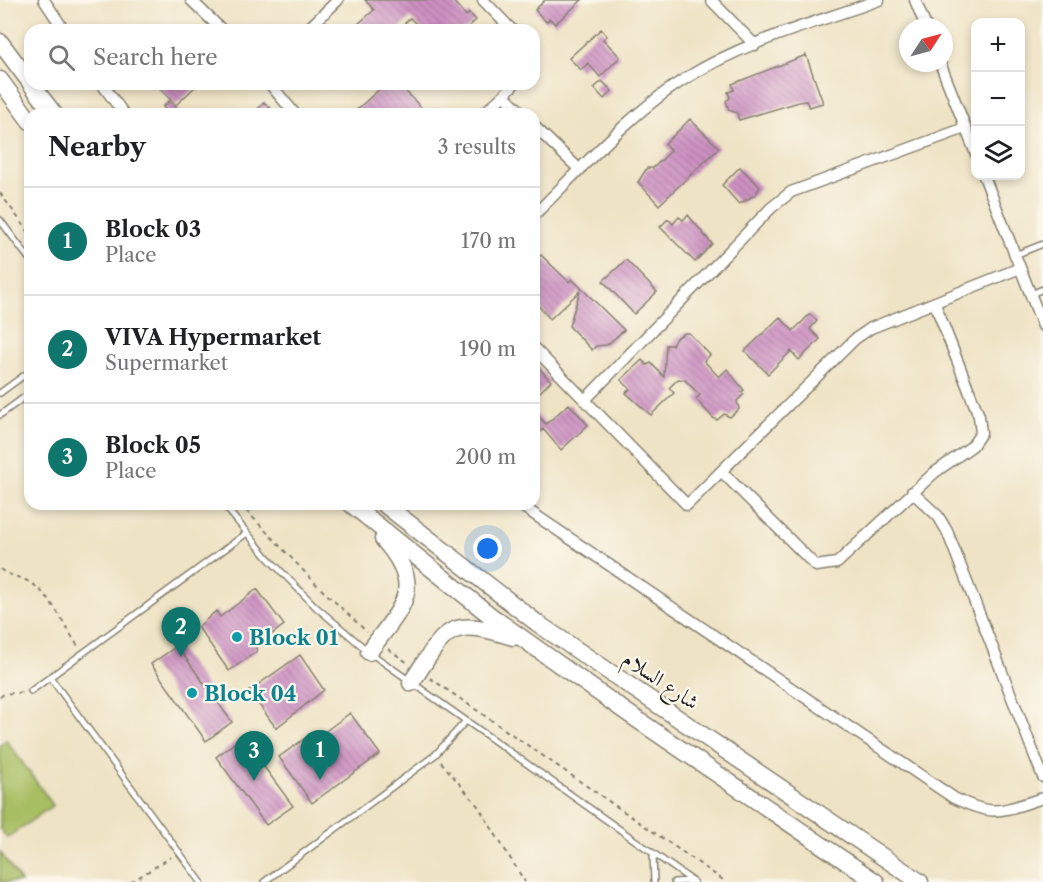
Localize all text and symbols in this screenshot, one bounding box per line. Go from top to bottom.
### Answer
north arrow [899,18,953,72]
map controls [971,18,1025,180]
button: + [971,18,1025,72]
search box [24,24,540,90]
icon: search [45,41,78,74]
text: Search here [93,44,218,71]
button: − [971,72,1025,126]
button: layers [971,126,1025,180]
text: Nearby [48,131,146,163]
text: 3 results [438,135,516,159]
text: Block 03 [105,216,201,243]
text: 1 [63,229,72,253]
text: 170 m [461,229,516,253]
text: Place [105,243,156,267]
text: VIVA Hypermarket [105,324,321,351]
text: 2 [62,337,73,361]
text: 190 m [459,337,516,361]
text: Supermarket [105,351,228,375]
text: Block 05 [105,432,201,459]
text: 3 [62,445,73,469]
text: 200 m [455,445,516,469]
text: Place [105,459,156,483]
your location [473,534,502,563]
pin: 2 [162,608,201,657]
place label: Block 01 [249,625,339,650]
marker: Block 01 [230,630,244,644]
street label: شارع السلام [615,646,704,719]
place label: Block 04 [204,681,296,706]
marker: Block 04 [185,686,199,700]
pin: 1 [300,730,340,780]
pin: 3 [234,732,274,781]

